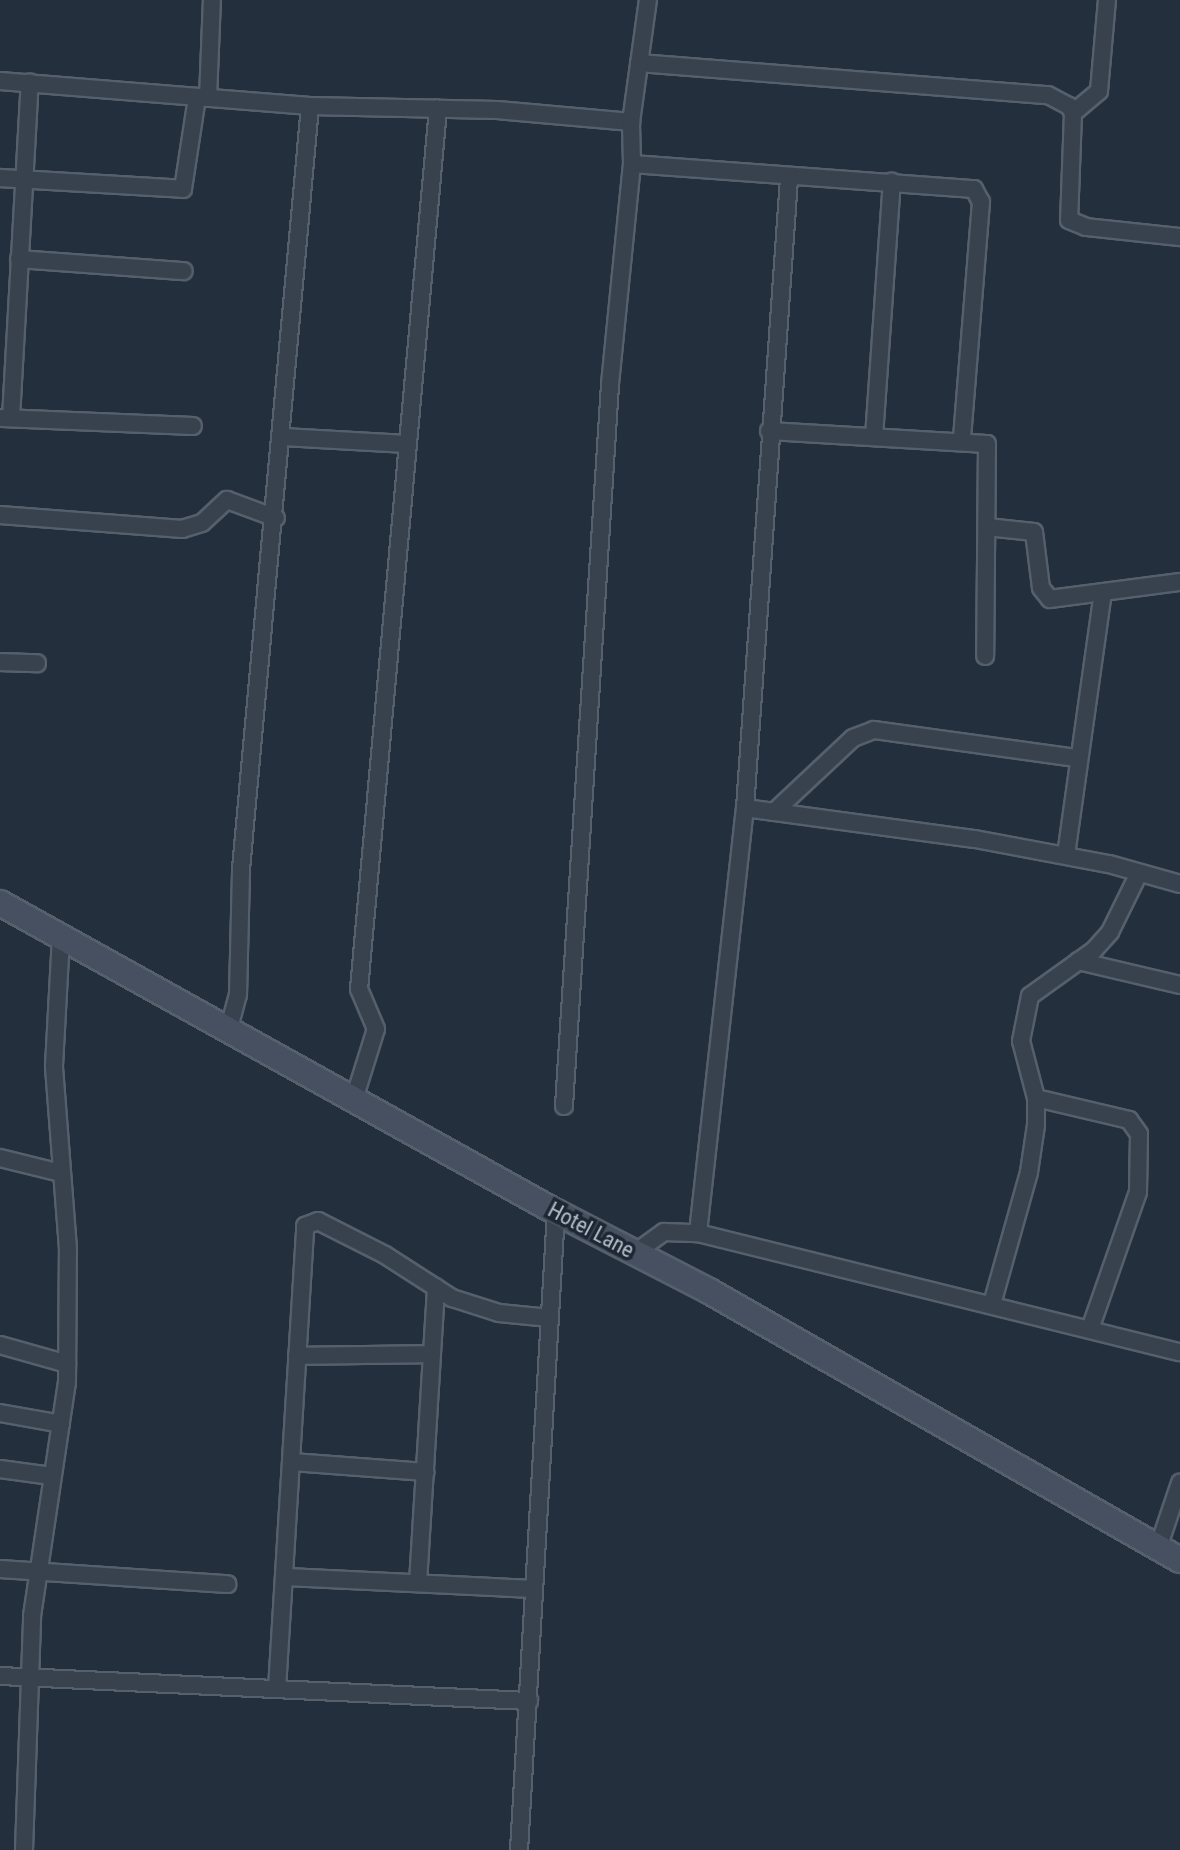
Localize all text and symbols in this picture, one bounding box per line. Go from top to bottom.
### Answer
street label: Hotel Lane [543,1196,639,1264]

